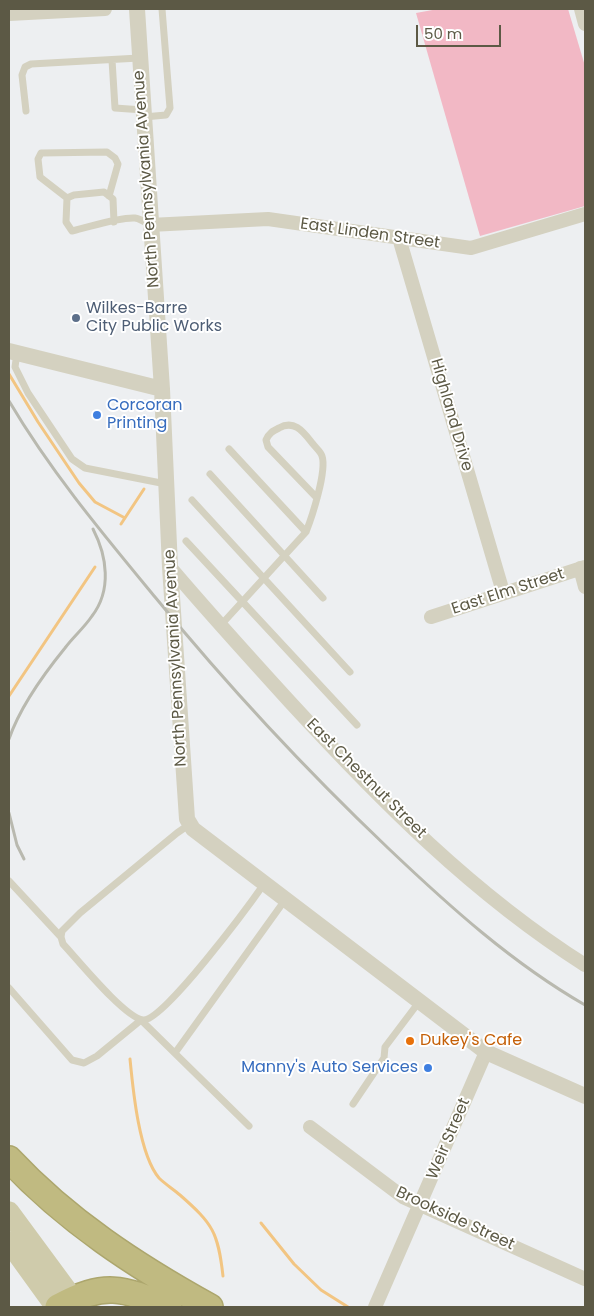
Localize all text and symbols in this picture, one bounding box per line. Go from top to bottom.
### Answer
scale bar [419,15,504,47]
text: 50 m [424,23,462,44]
street label: North Pennsylvania Avenue [130,70,164,288]
street label: East Linden Street [299,215,441,253]
place label: Wilkes-Barre City Public Works [86,299,222,337]
marker: Wilkes-Barre City Public Works [70,312,82,324]
street label: Highland Drive [426,356,476,474]
place label: Corcoran Printing [107,396,183,434]
marker: Corcoran Printing [91,409,103,421]
street label: North Pennsylvania Avenue [161,549,191,767]
street label: East Elm Street [449,565,567,619]
street label: East Chestnut Street [302,715,430,843]
place label: Dukey's Cafe [420,1031,522,1051]
marker: Dukey's Cafe [404,1035,416,1047]
place label: Manny's Auto Services [241,1058,418,1078]
marker: Manny's Auto Services [422,1062,434,1074]
street label: Weir Street [423,1095,475,1183]
street label: Brookside Street [393,1183,517,1255]

